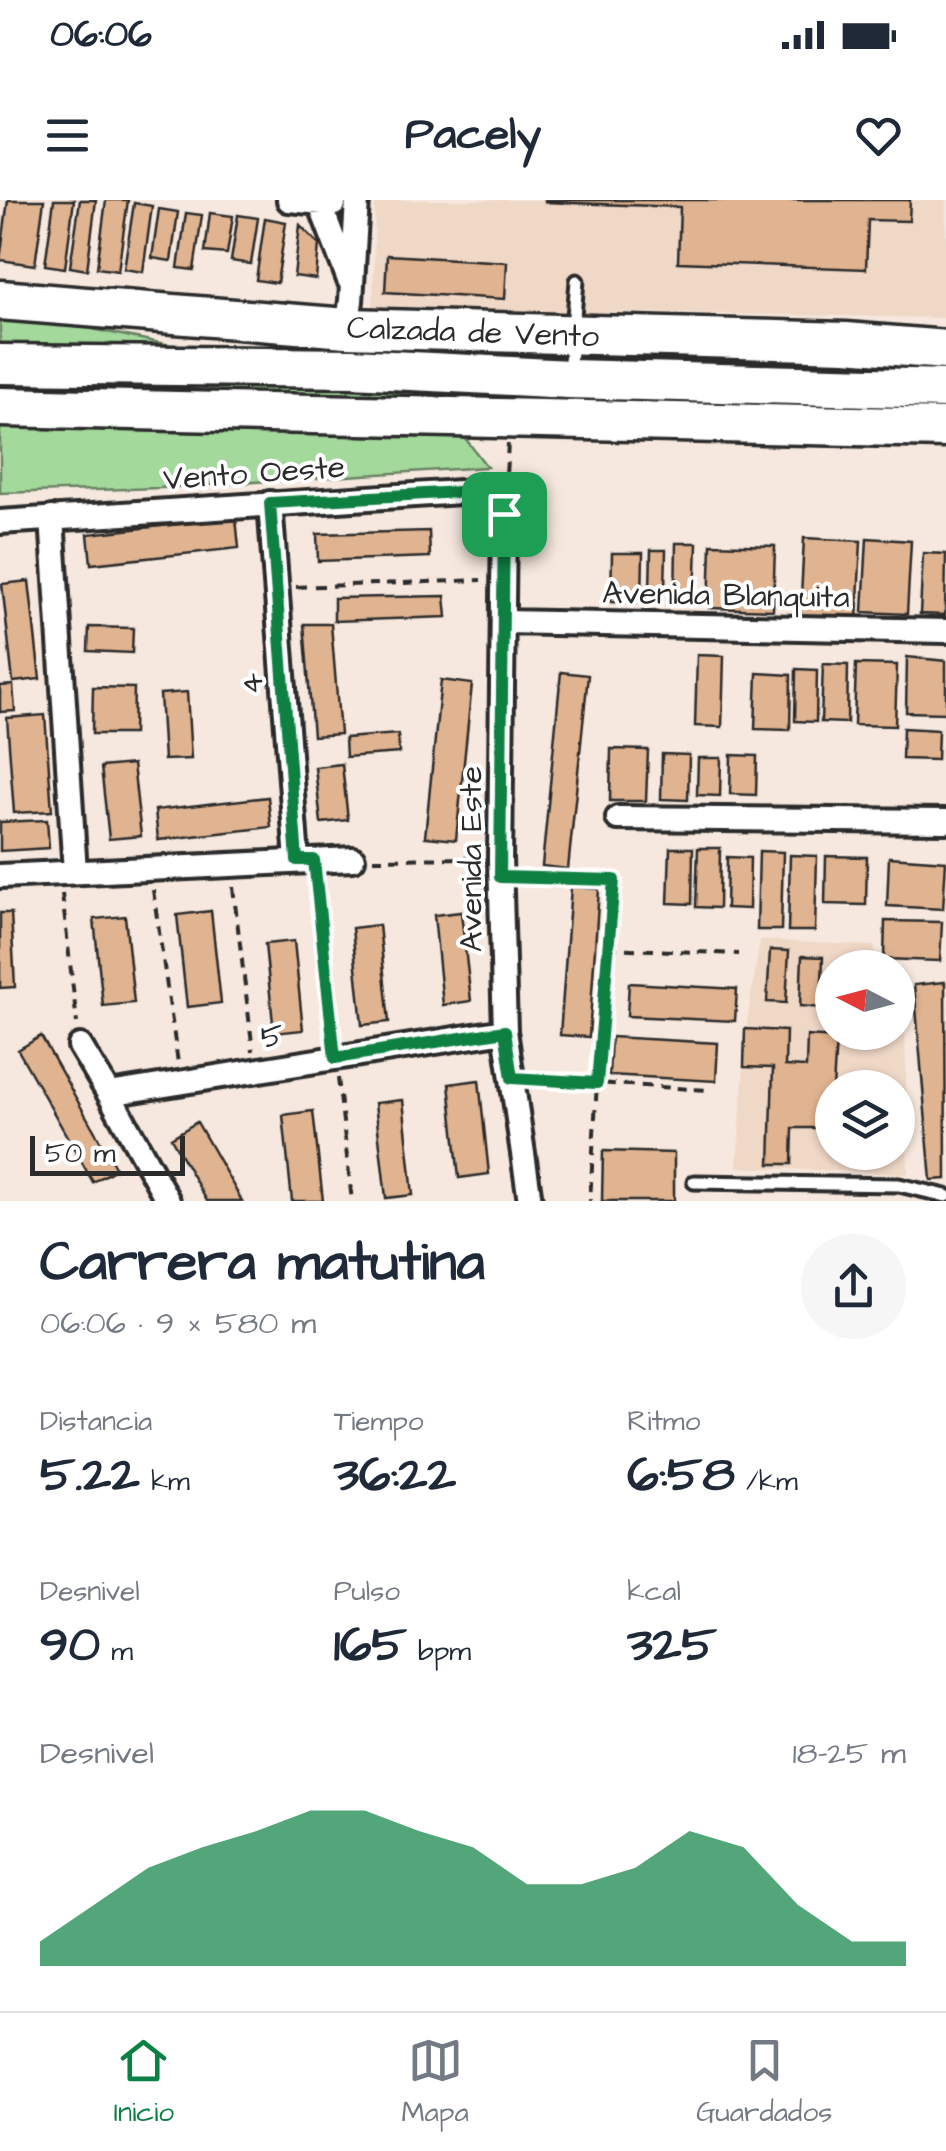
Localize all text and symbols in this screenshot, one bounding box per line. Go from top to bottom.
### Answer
text: 06:06 [50,9,152,61]
text: Pacely [405,104,541,166]
icon: menu [40,108,95,163]
icon: heart [851,108,906,163]
street label: Calzada de Vento [346,306,600,359]
street label: Vento Oeste [162,445,347,502]
pin [462,472,547,557]
icon: arrive [477,487,532,542]
street label: Avenida Blanquita [602,571,850,620]
street label: 4 [229,671,276,696]
street label: Avenida Este [449,766,494,952]
north arrow [815,950,915,1050]
map controls [815,950,915,1170]
street label: 5 [258,1012,287,1060]
button: layers [815,1070,915,1170]
scale bar [30,1131,185,1176]
text: 50 m [45,1134,116,1173]
text: Carrera matutina [40,1225,485,1301]
button: share [801,1234,906,1339]
text: 06:06 · 9 × 580 m [40,1301,316,1346]
text: Distancia [40,1402,152,1441]
text: Tiempo [334,1402,424,1441]
text: Ritmo [627,1402,700,1441]
text: 5.22 [40,1441,140,1510]
text: 36:22 [334,1441,456,1510]
text: 6:58 [627,1441,735,1510]
text: km [140,1462,190,1501]
text: /km [735,1462,798,1501]
text: Desnivel [40,1572,140,1611]
text: Pulso [334,1572,400,1611]
text: kcal [627,1572,681,1611]
text: 90 [40,1611,100,1680]
text: 165 [334,1611,407,1680]
text: 325 [627,1611,717,1680]
text: m [100,1632,133,1671]
text: bpm [407,1632,471,1671]
text: Desnivel [40,1731,154,1776]
text: 18–25 m [793,1731,906,1776]
tab: Inicio [114,2033,174,2132]
tab: Mapa [401,2033,469,2132]
tab: Guardados [696,2033,832,2132]

